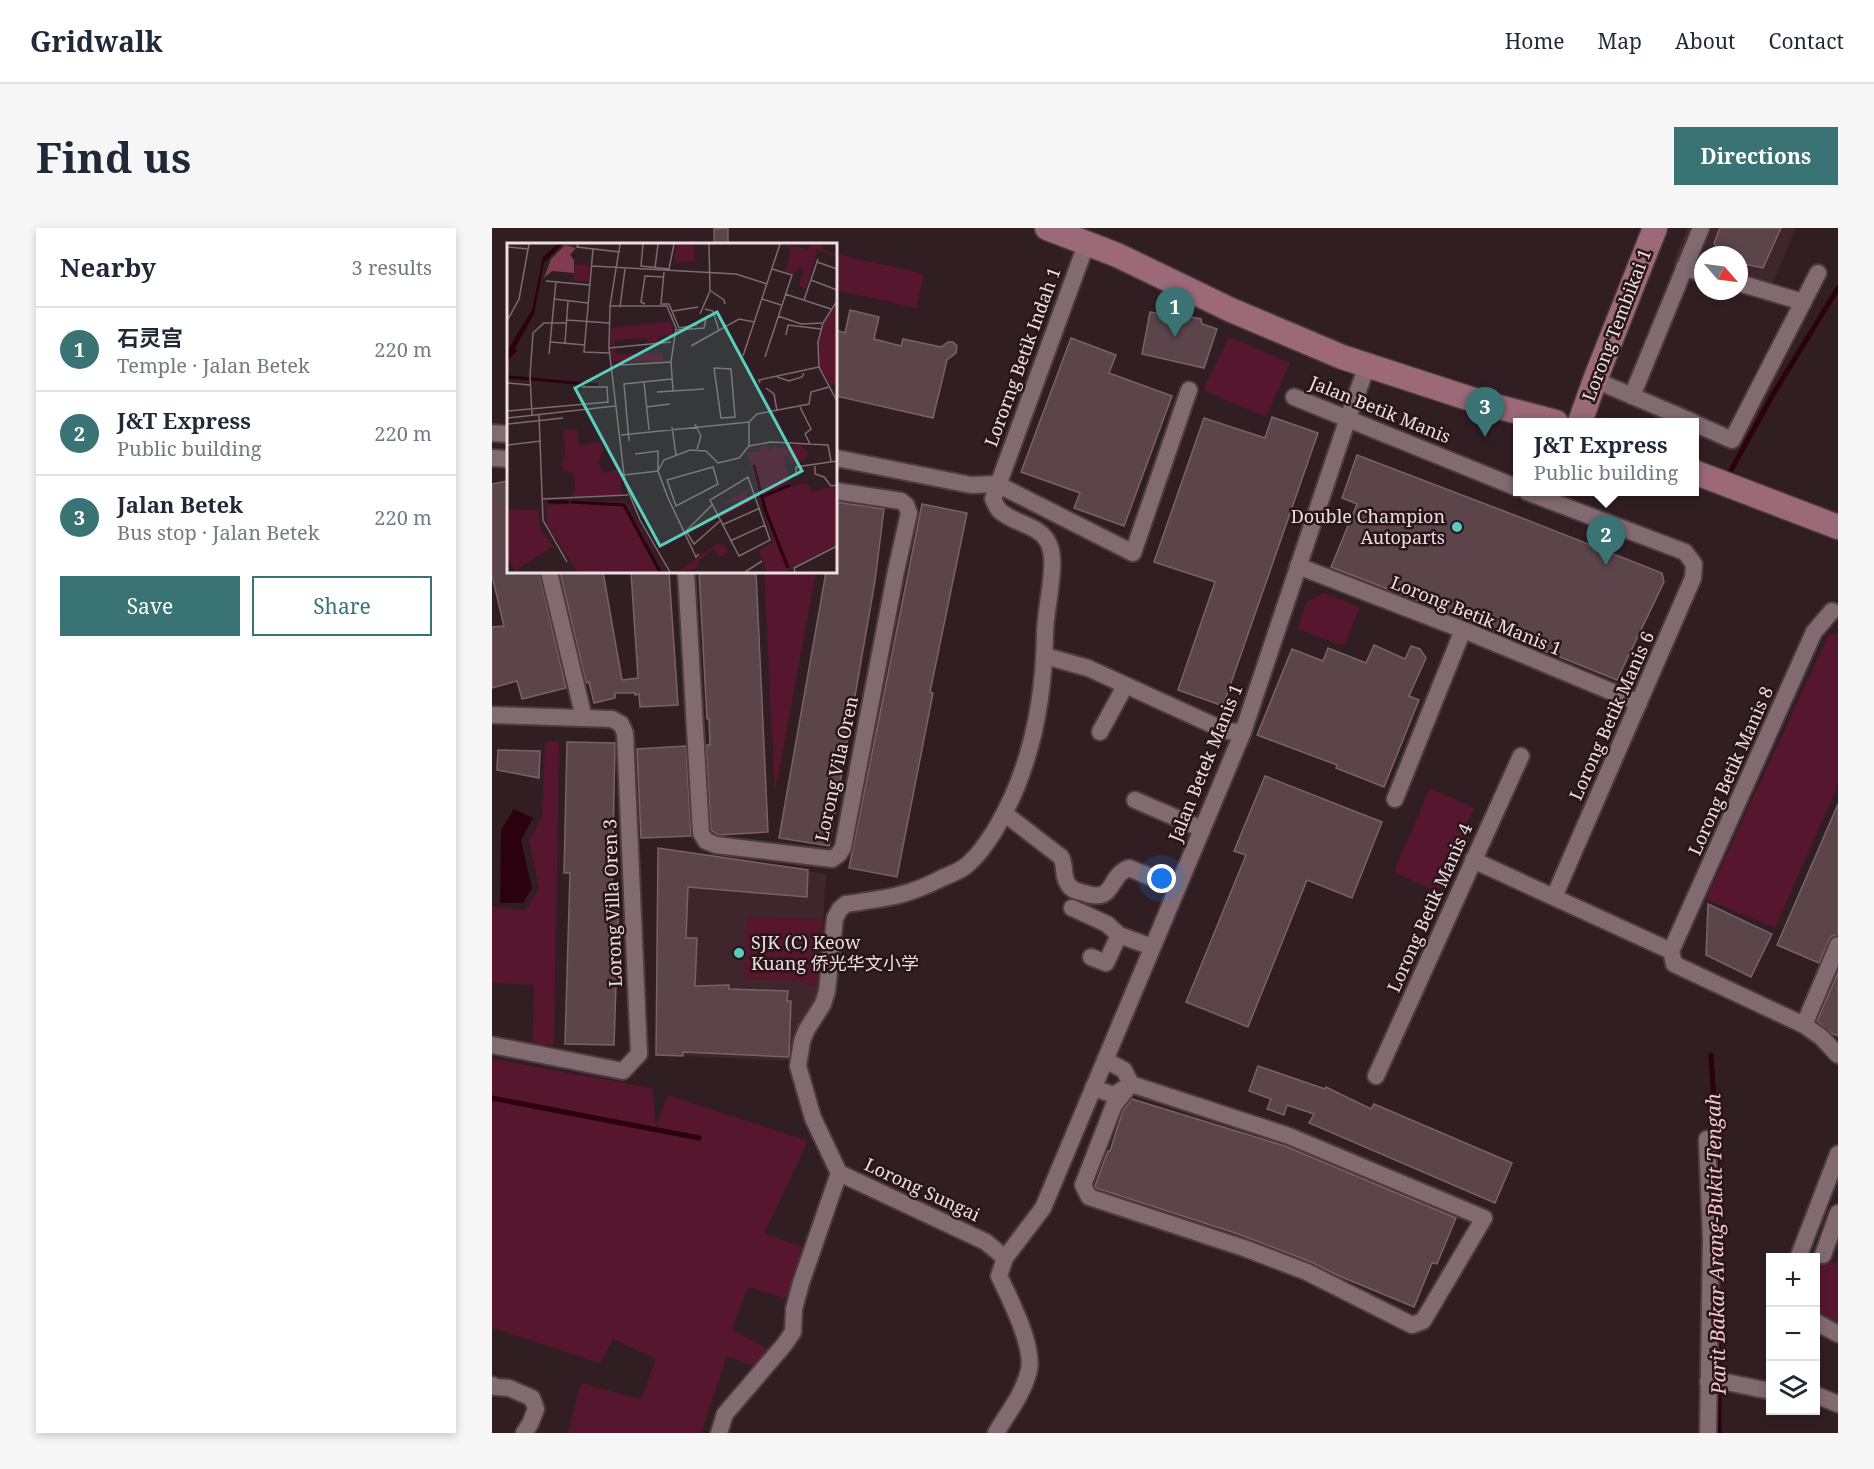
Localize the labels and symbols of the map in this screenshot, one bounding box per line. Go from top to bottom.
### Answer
inset map [507,243,837,573]
street label: Lorong Tembikai 1 [1576,245,1656,404]
north arrow [1694,246,1748,300]
street label: Lororng Betik Indah 1 [978,264,1066,450]
pin: 1 [1156,288,1194,337]
street label: Jalan Betik Manis [1306,370,1454,448]
pin: 3 [1466,388,1504,437]
place label: Double Champion Autoparts [1291,504,1445,549]
pin: 2 [1586,516,1626,565]
marker: Double Champion Autoparts [1450,520,1464,534]
street label: Lorong Betik Manis 1 [1387,570,1565,660]
street label: Lorong Betik Manis 6 [1563,627,1659,804]
street label: Jalan Betek Manis 1 [1162,680,1248,846]
street label: Lorong Betik Manis 8 [1682,682,1778,859]
street label: Lorong Vila Oren [809,694,863,844]
street label: Lorong Villa Oren 3 [597,819,627,987]
street label: Lorong Betik Manis 4 [1381,819,1477,996]
your location [1147,864,1176,893]
place label: SJK (C) Keow Kuang 侨光华文小学 [751,930,919,975]
marker: SJK (C) Keow Kuang 侨光华文小学 [732,946,746,960]
water label: Parit Bakar Arang-Bukit Tengah [1699,1093,1732,1396]
street label: Lorong Sungai [861,1152,984,1226]

